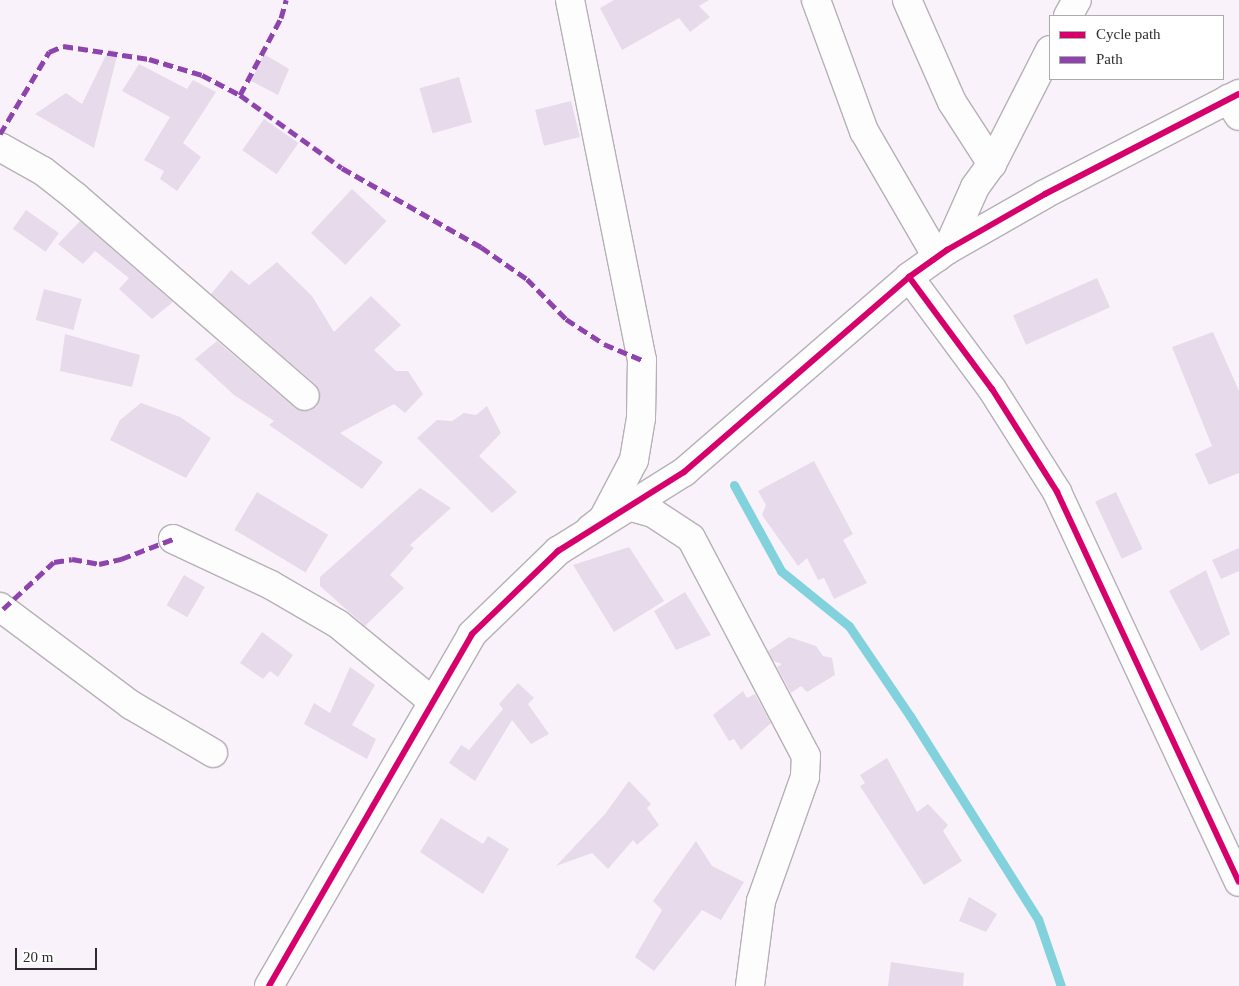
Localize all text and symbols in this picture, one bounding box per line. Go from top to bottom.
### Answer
legend [1049,15,1224,80]
text: Cycle path [1096,26,1161,42]
text: Path [1096,51,1123,67]
scale bar [18,938,100,970]
text: 20 m [23,949,53,965]

